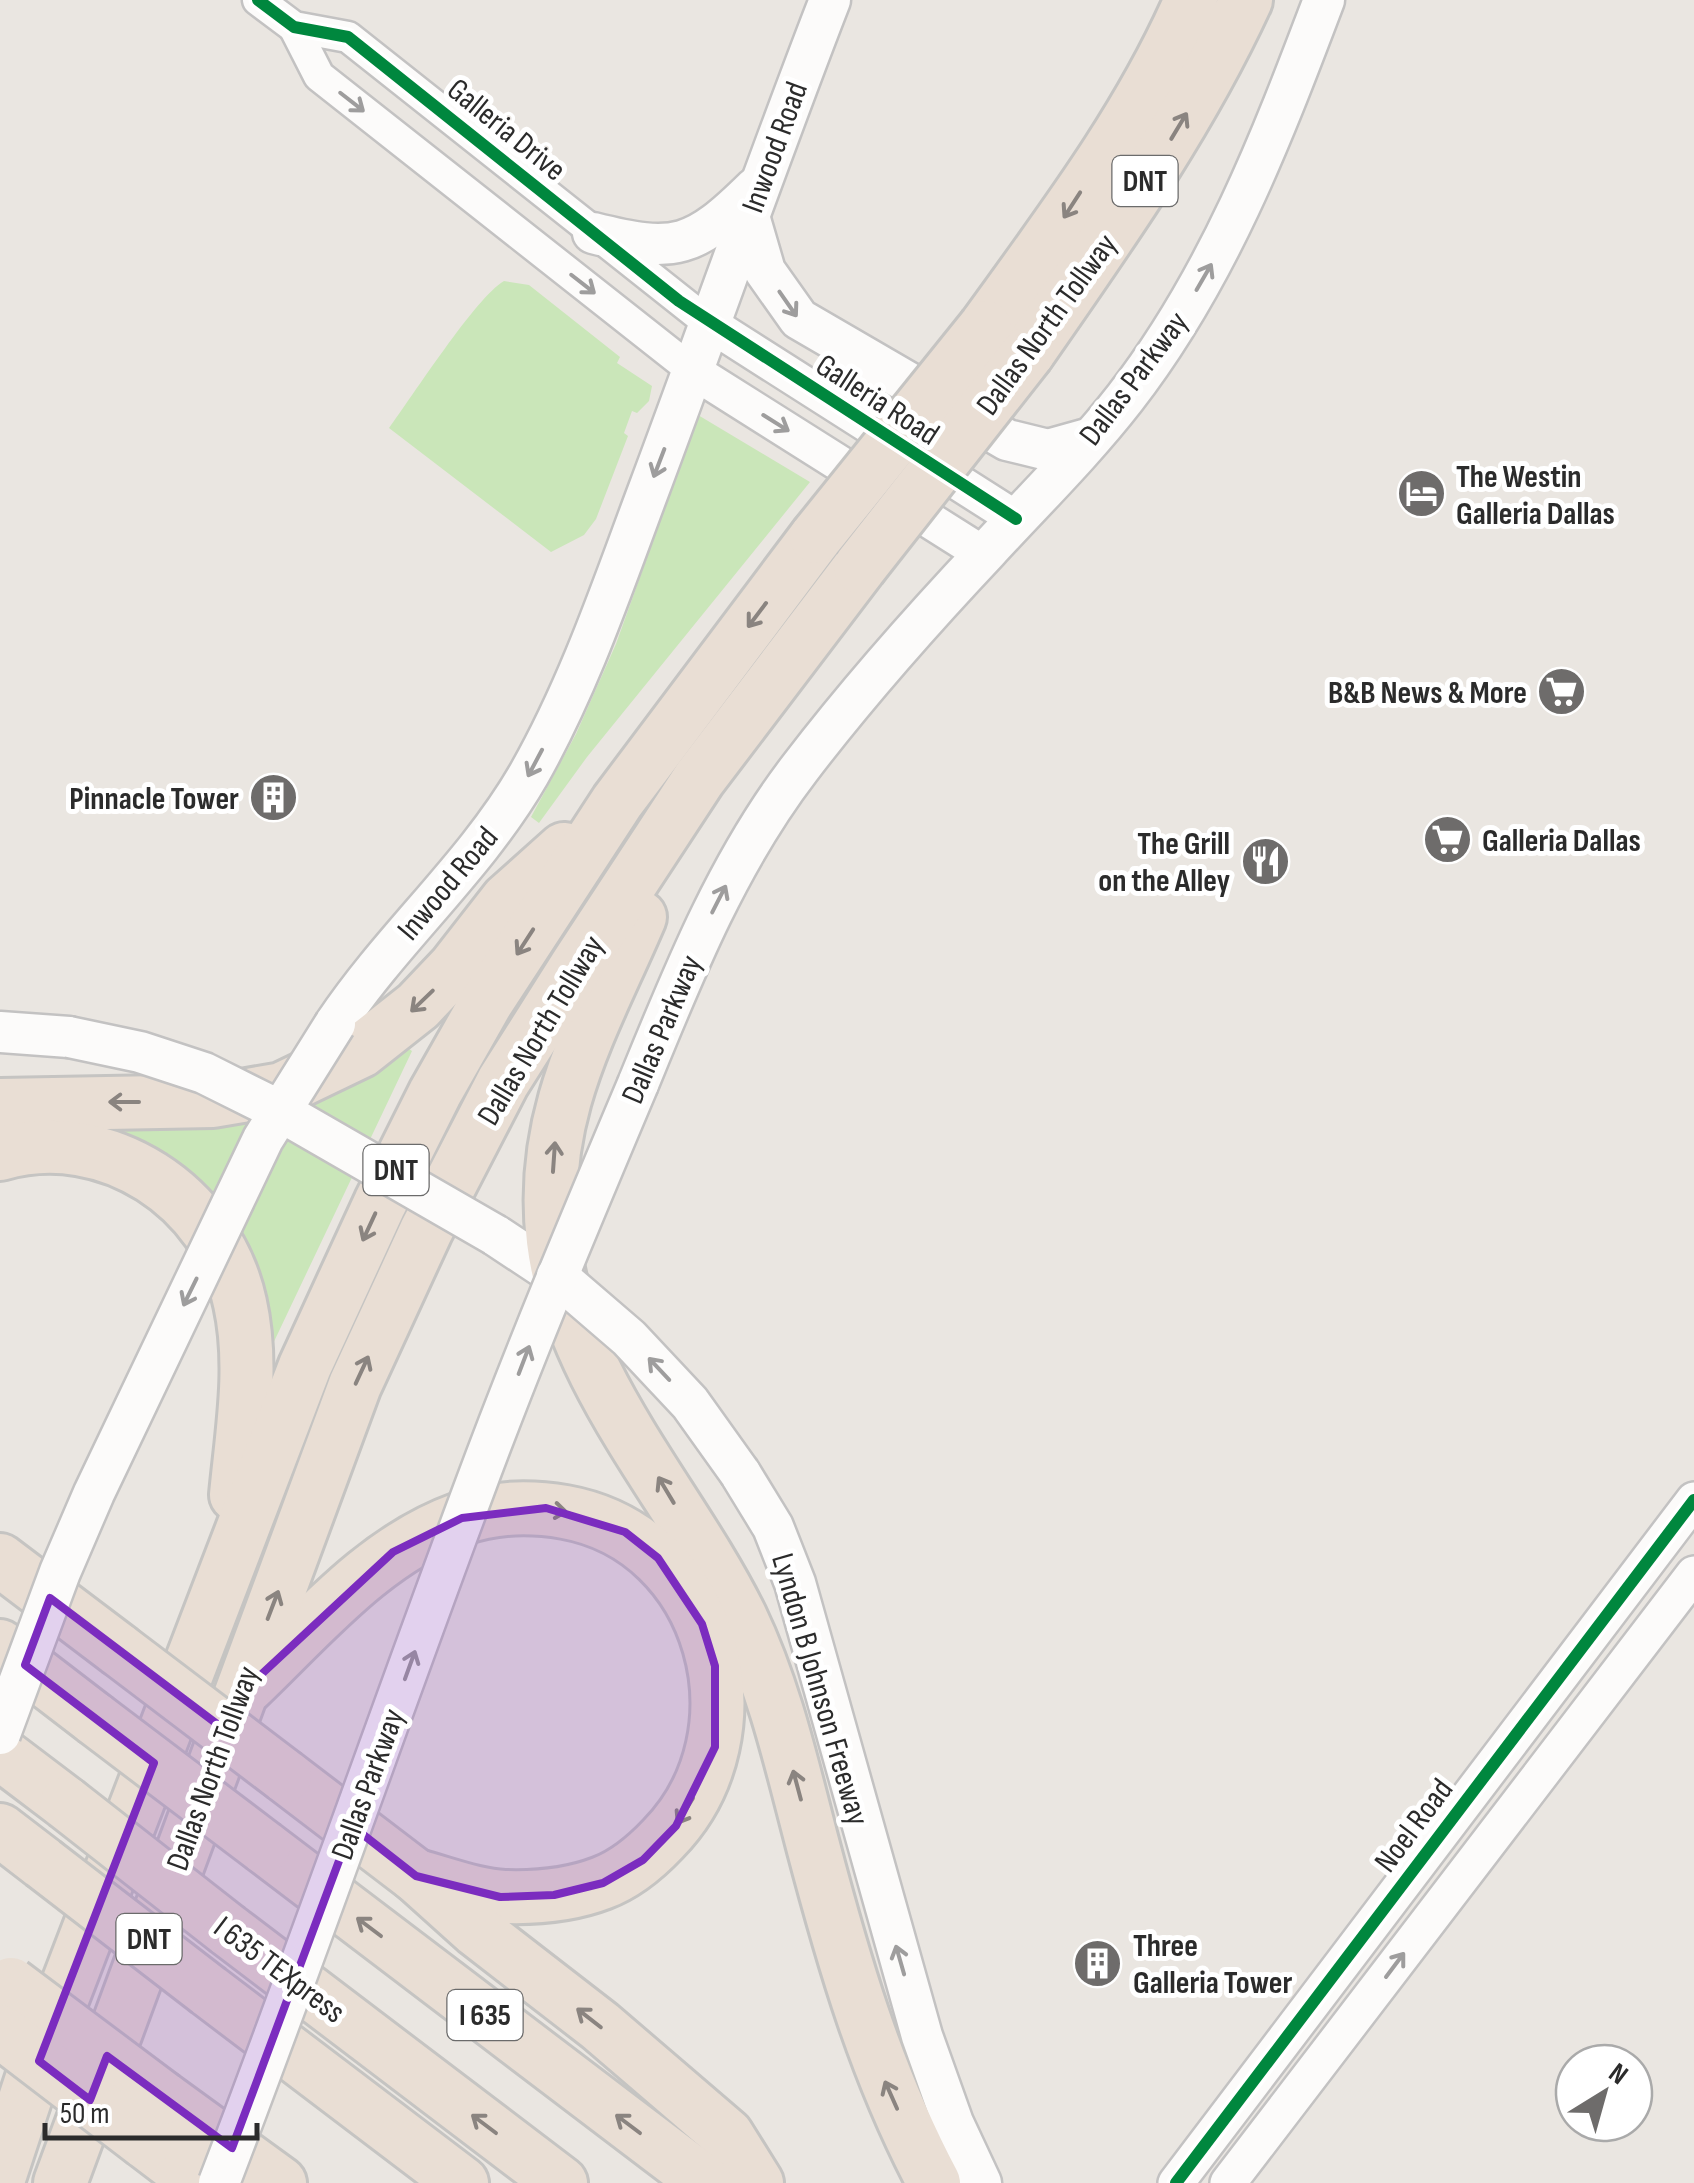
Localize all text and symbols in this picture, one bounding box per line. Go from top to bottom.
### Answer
street label: Galleria Drive [439,71,573,190]
street label: Inwood Road [734,77,817,218]
one-way arrow [338,91,365,112]
one-way arrow [1169,112,1189,141]
road number: DNT [1112,156,1178,206]
one-way arrow [1062,191,1082,218]
street label: Dallas North Tollway [968,227,1126,423]
one-way arrow [1194,263,1214,292]
one-way arrow [570,273,596,295]
one-way arrow [778,290,799,317]
street label: Dallas Parkway [1071,304,1197,454]
street label: Galleria Road [808,346,946,454]
one-way arrow [761,413,789,434]
one-way arrow [649,446,667,477]
place label: The Westin Galleria Dallas [1456,458,1615,534]
hotel icon: The Westin Galleria Dallas [1395,468,1447,520]
one-way arrow [746,601,768,627]
supermarket icon: B&B News & More [1536,666,1588,718]
place label: B&B News & More [1328,674,1527,713]
one-way arrow [524,747,544,777]
building icon: Pinnacle Tower [248,772,300,824]
place label: Pinnacle Tower [69,780,239,819]
supermarket icon: Galleria Dallas [1421,814,1473,866]
street label: Inwood Road [389,819,507,949]
place label: Galleria Dallas [1482,822,1641,861]
place label: The Grill on the Alley [1098,825,1230,901]
restaurant icon: The Grill on the Alley [1239,835,1291,887]
one-way arrow [710,884,729,914]
one-way arrow [515,927,536,956]
street label: Dallas North Tollway [469,929,613,1133]
street label: Dallas Parkway [614,949,711,1110]
one-way arrow [410,989,434,1013]
one-way arrow [109,1092,142,1112]
one-way arrow [545,1141,564,1173]
road number: DNT [364,1145,428,1195]
one-way arrow [358,1211,377,1241]
one-way arrow [179,1276,198,1306]
one-way arrow [517,1346,535,1376]
one-way arrow [354,1355,372,1386]
one-way arrow [647,1358,671,1382]
one-way arrow [656,1476,676,1505]
one-way arrow [535,1502,568,1520]
street label: Lyndon B Johnson Freeway [762,1549,877,1830]
one-way arrow [265,1590,283,1621]
one-way arrow [402,1650,420,1681]
street label: Dallas North Tollway [158,1661,268,1876]
street label: Dallas Parkway [323,1704,414,1865]
one-way arrow [787,1770,806,1801]
street label: Noel Road [1366,1772,1462,1880]
one-way arrow [675,1797,696,1825]
street label: I 635 TEXpress [206,1908,352,2032]
road number: DNT [116,1914,182,1964]
one-way arrow [356,1917,383,1938]
place label: Three Galleria Tower [1133,1927,1292,2003]
building icon: Three Galleria Tower [1072,1937,1124,1989]
one-way arrow [890,1945,908,1976]
one-way arrow [1384,1952,1405,1979]
road number: I 635 [448,1990,522,2040]
one-way arrow [577,2007,603,2029]
north arrow [1554,2043,1654,2143]
text: N [1602,2057,1634,2092]
scale bar [45,2078,258,2140]
one-way arrow [881,2080,899,2111]
text: 50 m [60,2096,109,2132]
one-way arrow [471,2114,498,2135]
one-way arrow [615,2114,642,2135]

